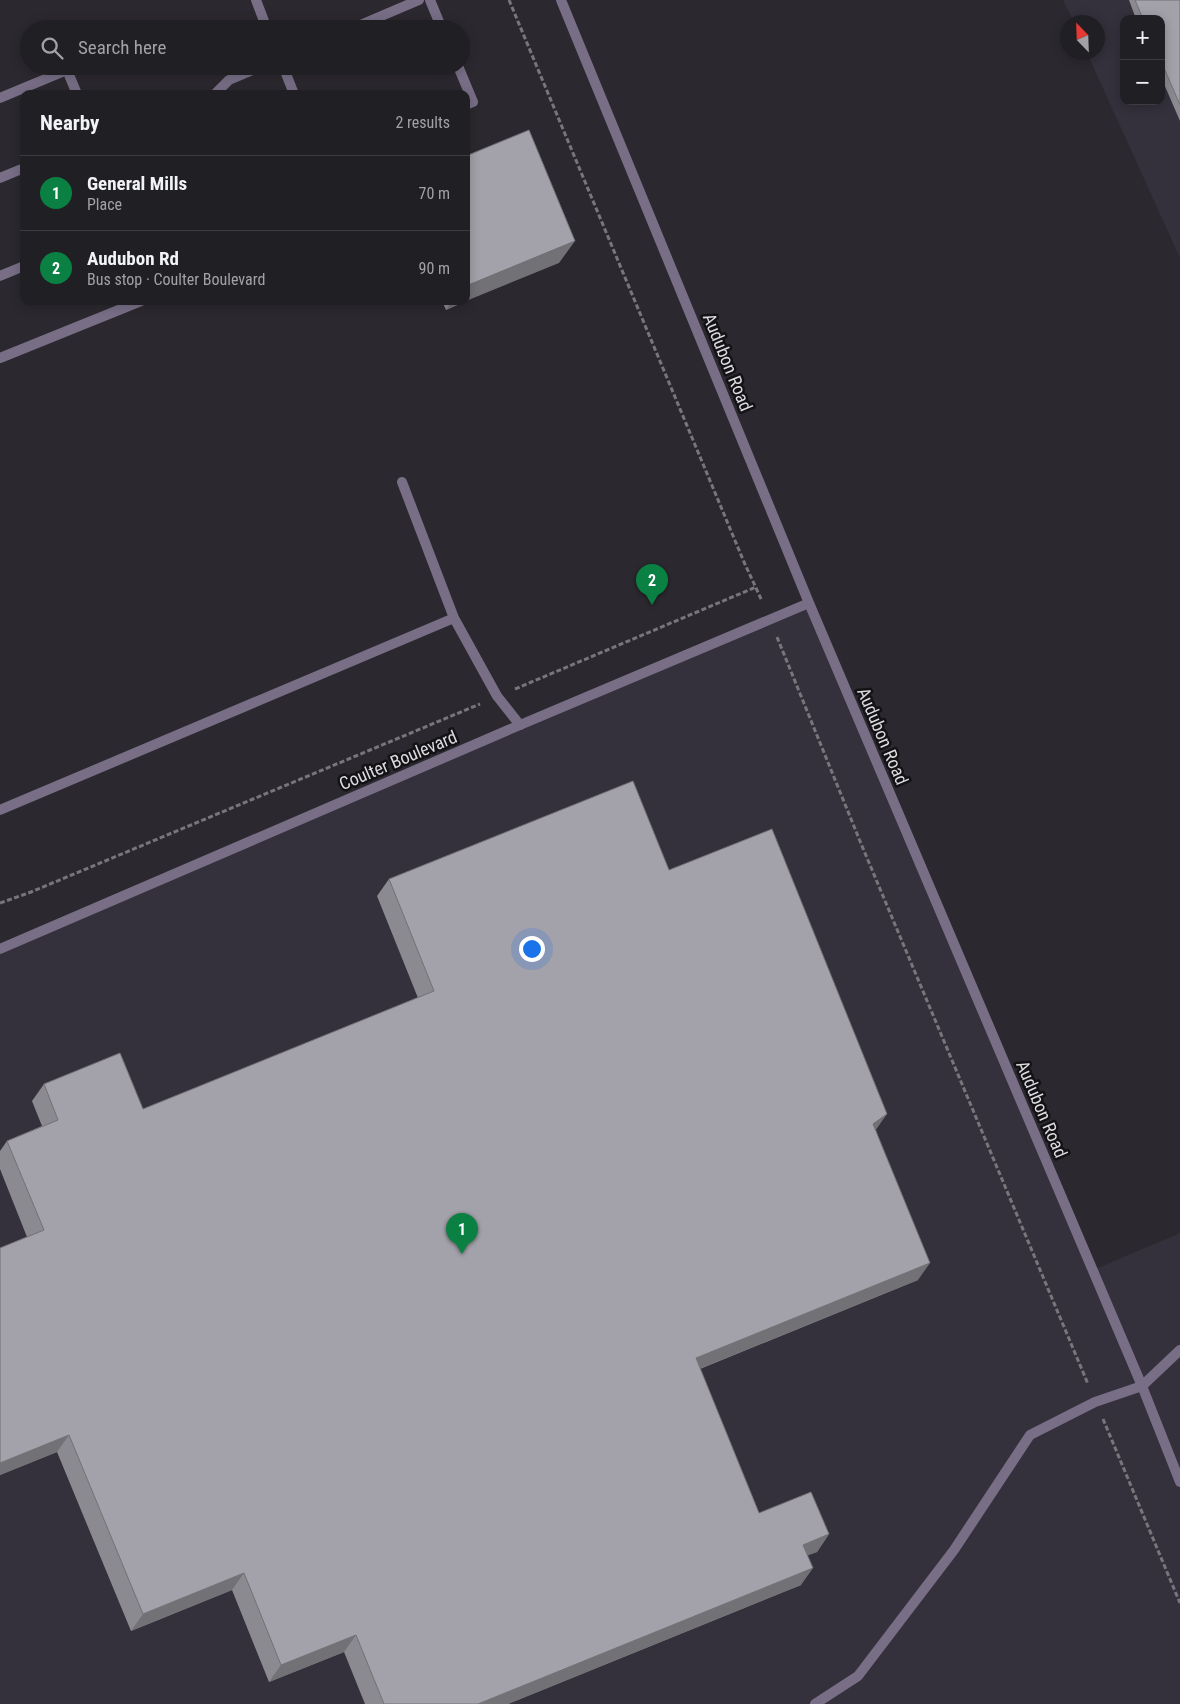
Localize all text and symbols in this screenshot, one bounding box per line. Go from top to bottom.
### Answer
north arrow [1060,15,1105,60]
map controls [1120,15,1165,105]
button: + [1120,15,1165,60]
search box [20,20,470,75]
icon: search [38,34,66,62]
text: Search here [78,36,166,59]
button: − [1120,60,1165,105]
text: Nearby [40,111,99,135]
text: 2 results [395,113,450,132]
text: General Mills [87,172,187,195]
text: 1 [52,184,60,203]
text: 70 m [418,184,450,203]
text: Place [87,195,122,214]
text: Audubon Rd [87,247,179,270]
text: 2 [52,259,60,278]
text: 90 m [418,259,450,278]
text: Bus stop · Coulter Boulevard [87,270,265,289]
street label: Audubon Road [699,310,757,414]
pin: 2 [636,564,668,605]
street label: Audubon Road [853,684,913,788]
street label: Coulter Boulevard [336,726,460,794]
your location [519,936,545,962]
street label: Audubon Road [1012,1057,1072,1161]
pin: 1 [446,1213,478,1254]

